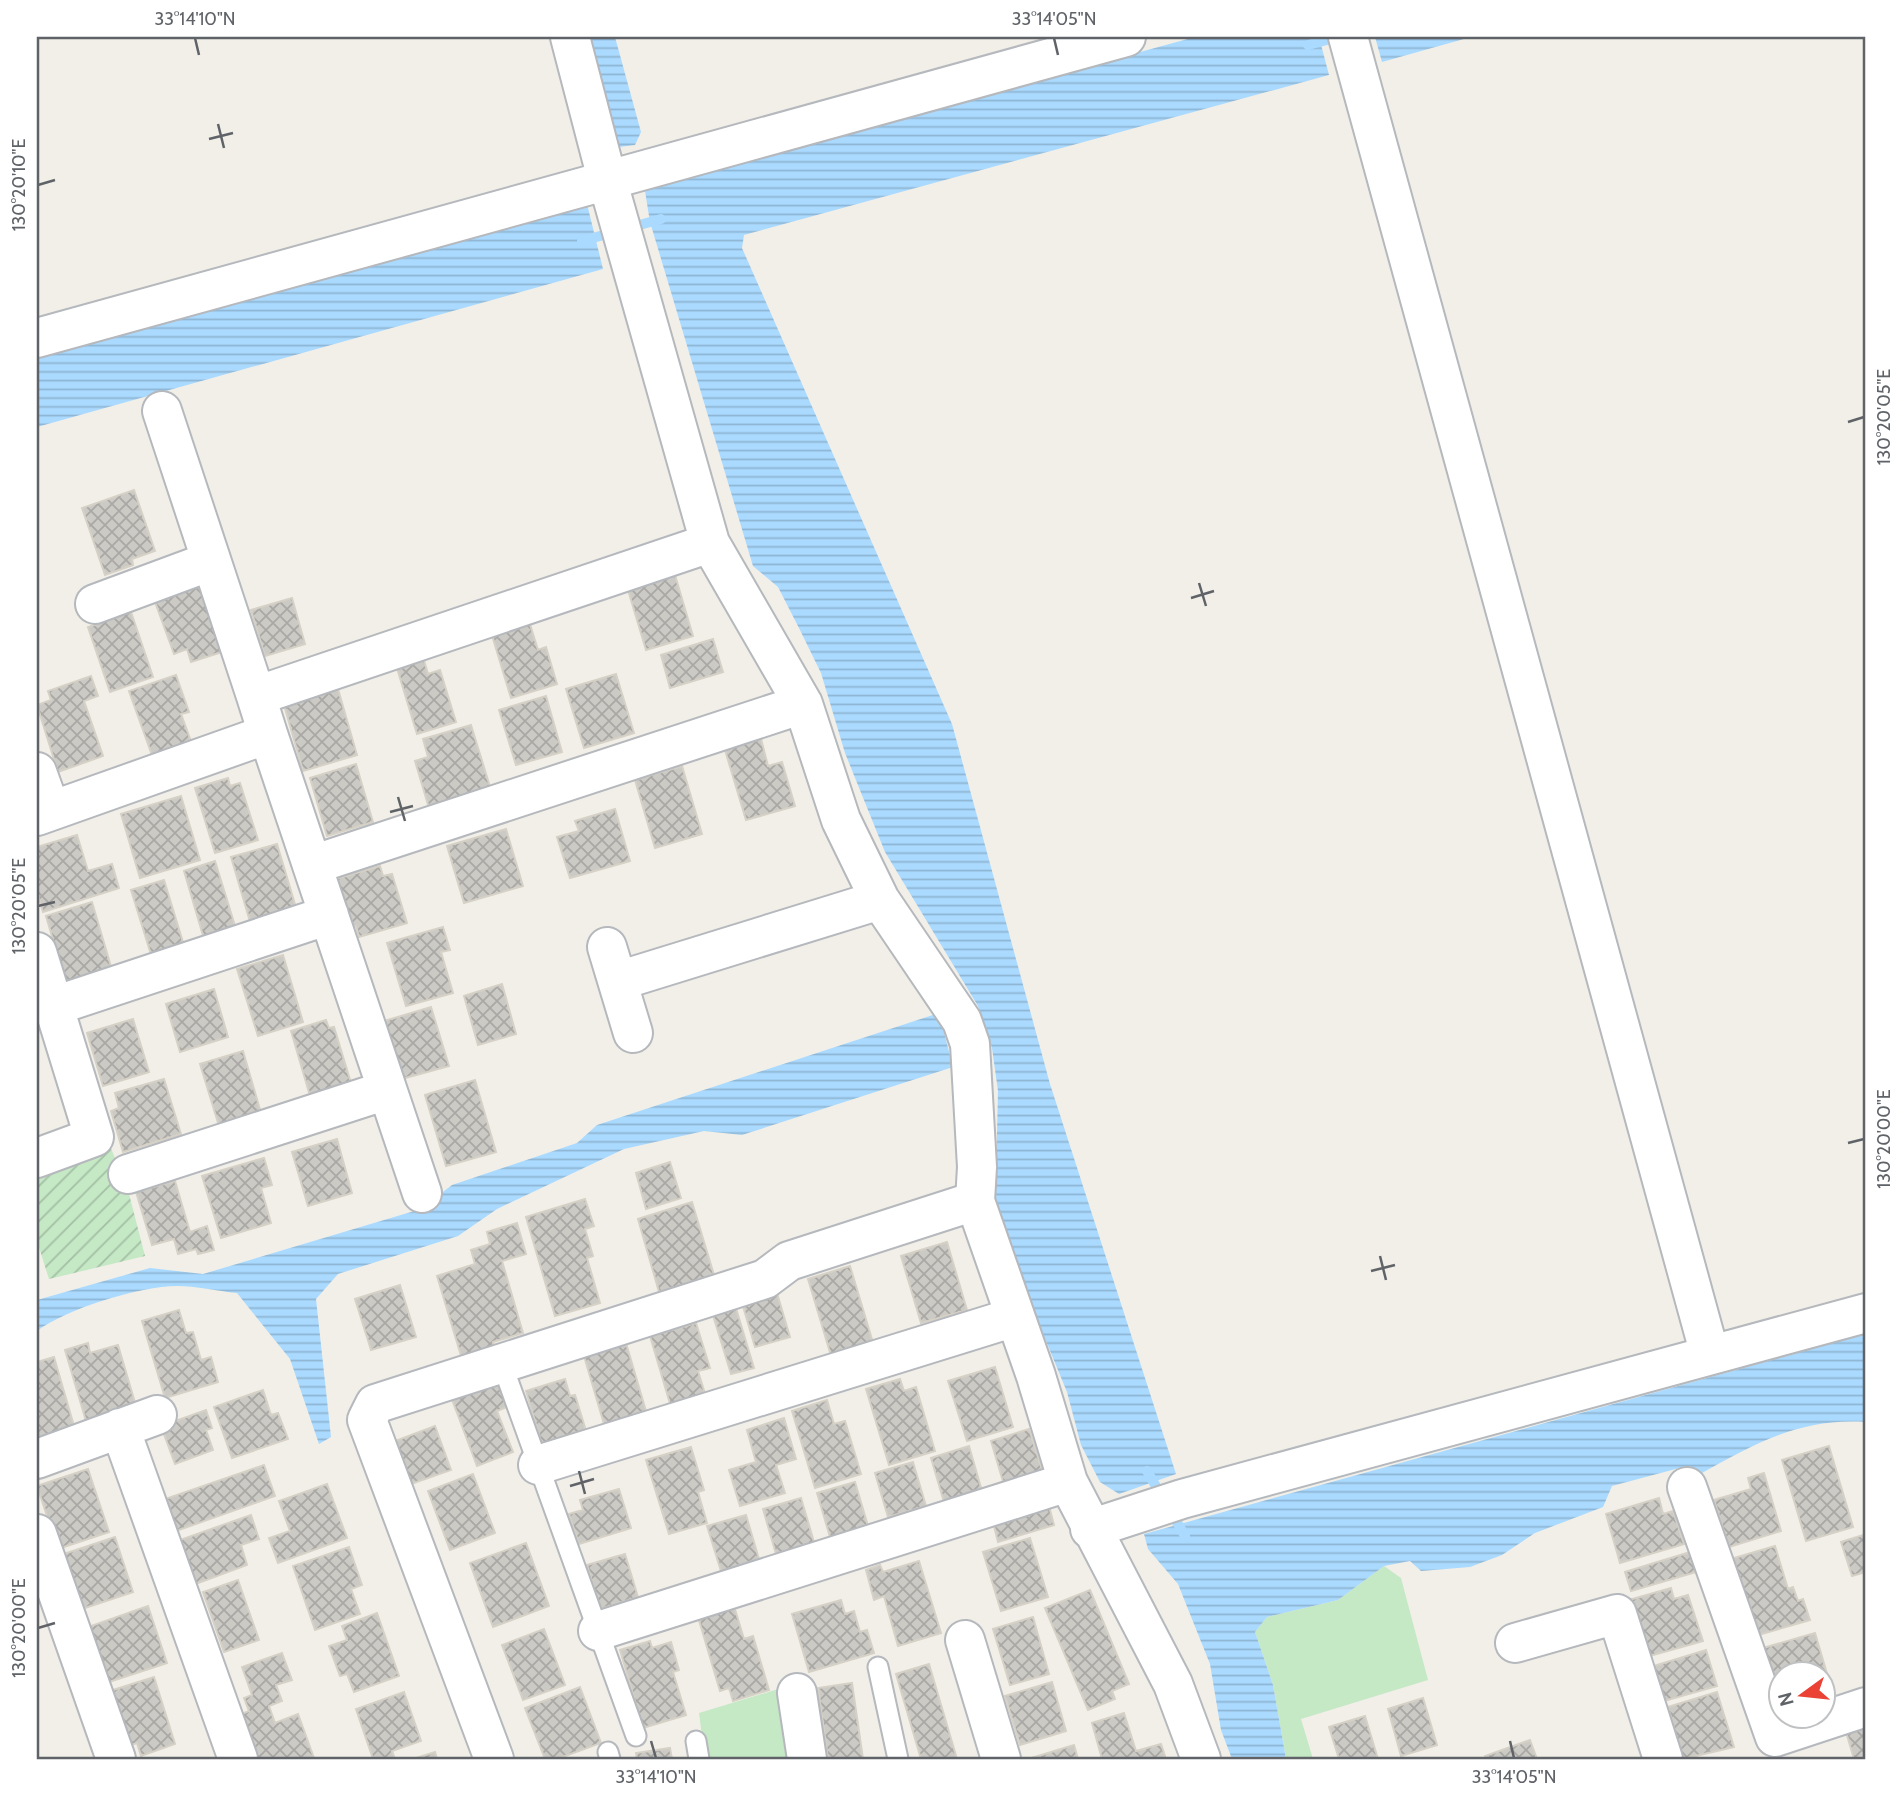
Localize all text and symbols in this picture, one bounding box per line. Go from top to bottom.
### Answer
text: 33°14'10"N [155,8,235,30]
text: 33°14'05"N [1012,8,1096,30]
text: 130°20'10"E [8,139,30,231]
text: 130°20'05"E [1873,369,1895,465]
text: 130°20'05"E [8,858,30,954]
text: 130°20'00"E [1873,1089,1895,1189]
text: 130°20'00"E [8,1578,30,1678]
north arrow [1766,1660,1836,1730]
text: N [1773,1690,1799,1709]
text: 33°14'10"N [616,1766,696,1788]
text: 33°14'05"N [1472,1766,1556,1788]

